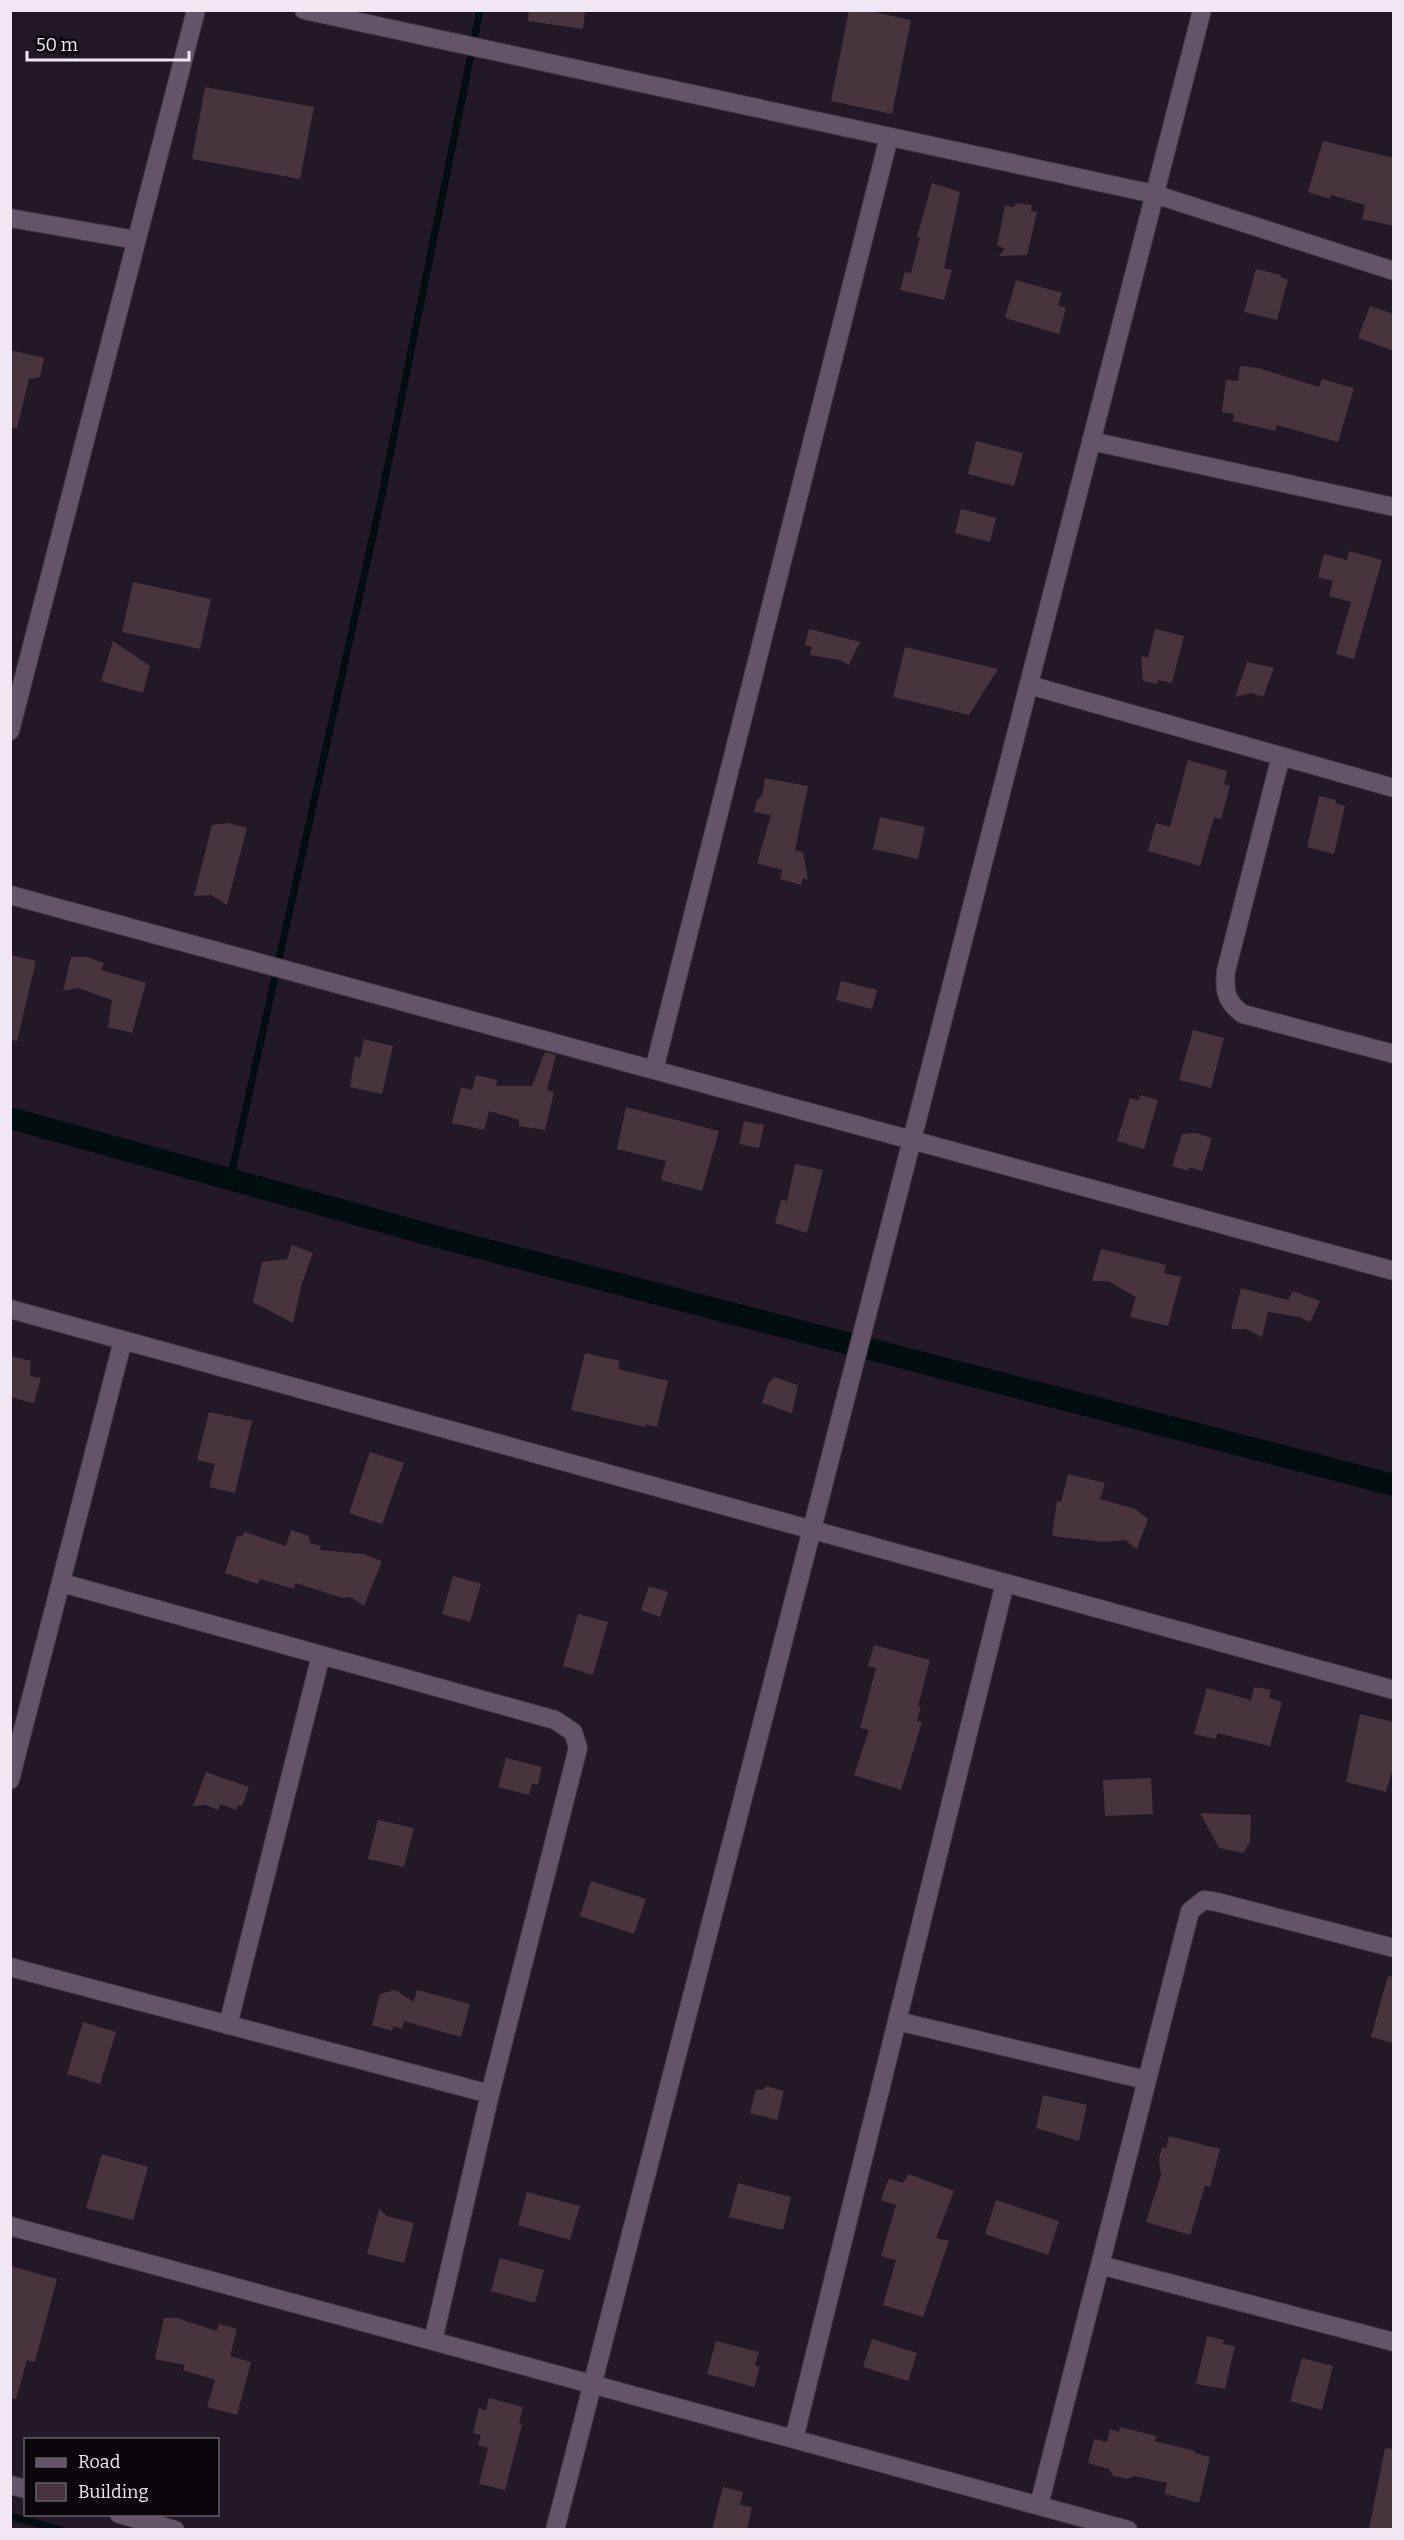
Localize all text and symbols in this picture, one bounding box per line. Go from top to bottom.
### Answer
scale bar [27,24,189,62]
text: 50 m [36,34,78,56]
legend [24,2438,219,2516]
text: Road [78,2451,121,2473]
text: Building [78,2481,149,2503]

